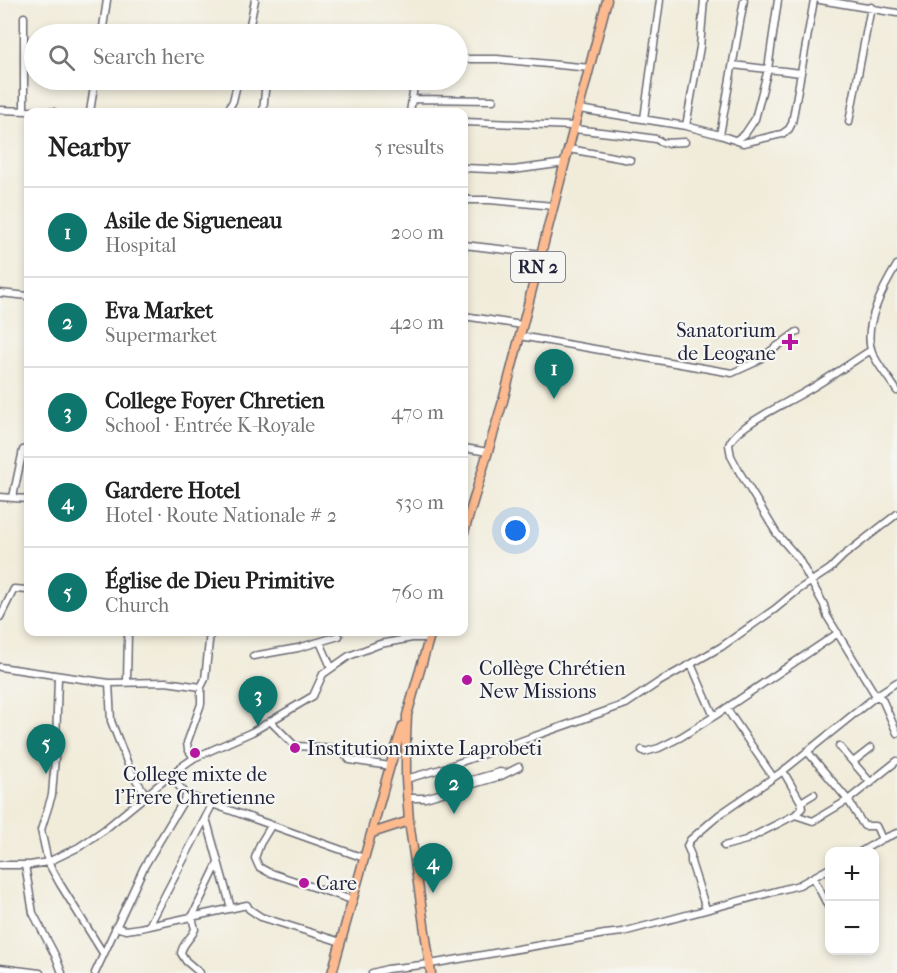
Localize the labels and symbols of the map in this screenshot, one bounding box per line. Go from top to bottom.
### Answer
road number: RN 2 [511,252,565,282]
place label: Sanatorium de Leogane [676,319,776,365]
marker: Sanatorium de Leogane [781,333,799,351]
pin: 1 [534,350,574,399]
your location [501,516,530,545]
place label: Collège Chrétien New Missions [479,657,626,703]
marker: Collège Chrétien New Missions [460,673,474,687]
pin: 3 [238,676,278,726]
pin: 5 [26,724,66,774]
place label: Institution mixte Laprobeti [307,737,542,760]
marker: Institution mixte Laprobeti [288,741,302,755]
marker: College mixte de l'Frere Chretienne [188,746,202,760]
place label: College mixte de l'Frere Chretienne [114,763,275,809]
pin: 2 [434,764,474,814]
pin: 4 [414,844,452,893]
place label: Care [316,872,357,895]
marker: Care [297,876,311,890]

